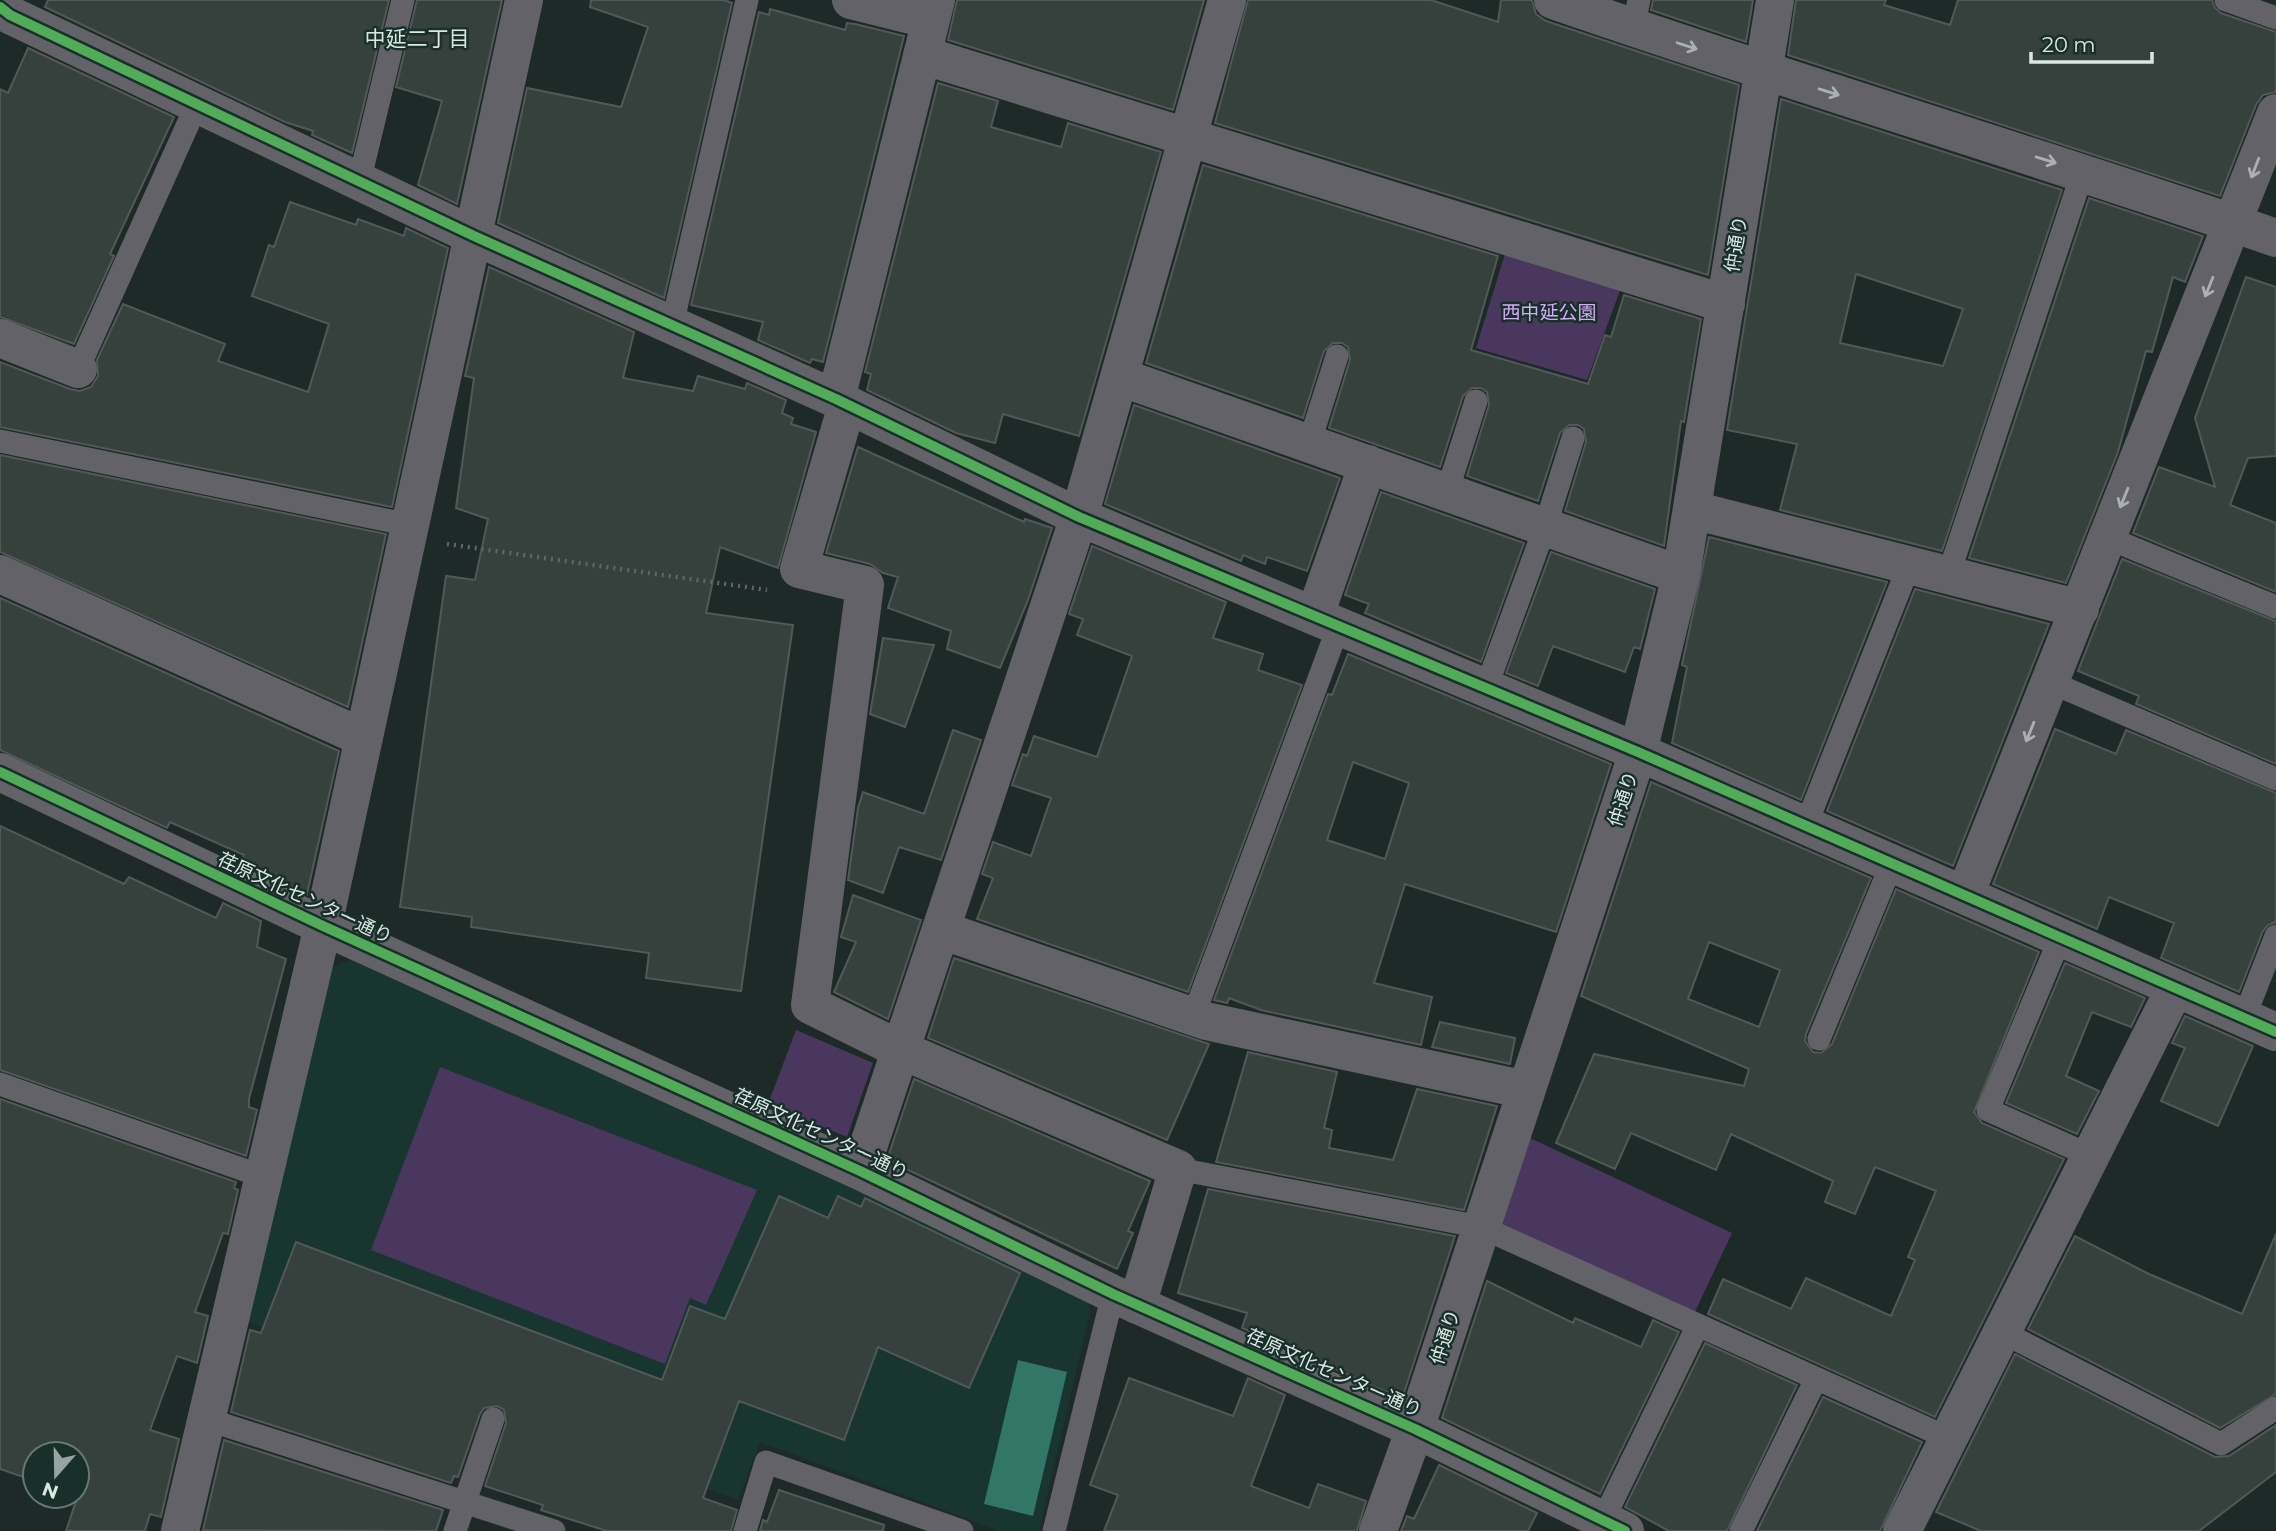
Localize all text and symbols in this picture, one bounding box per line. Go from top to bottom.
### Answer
scale bar [2031,21,2152,65]
district label: 中延二丁目 [365,26,470,51]
text: 20 m [2042,32,2096,57]
one-way arrow [1675,41,1697,53]
one-way arrow [1818,86,1840,99]
one-way arrow [2035,154,2057,167]
one-way arrow [2248,157,2260,178]
street label: 仲通り [1720,214,1752,274]
one-way arrow [2201,275,2214,297]
park label: 西中延公園 [1501,301,1597,324]
one-way arrow [2117,486,2130,508]
one-way arrow [2023,720,2036,742]
street label: 仲通り [1603,768,1643,830]
street label: 荏原文化センター通り [214,847,396,949]
street label: 荏原文化センター通り [730,1083,912,1185]
street label: 仲通り [1425,1306,1465,1368]
street label: 荏原文化センター通り [1243,1324,1425,1422]
north arrow [21,1440,91,1510]
text: N [39,1477,62,1504]

